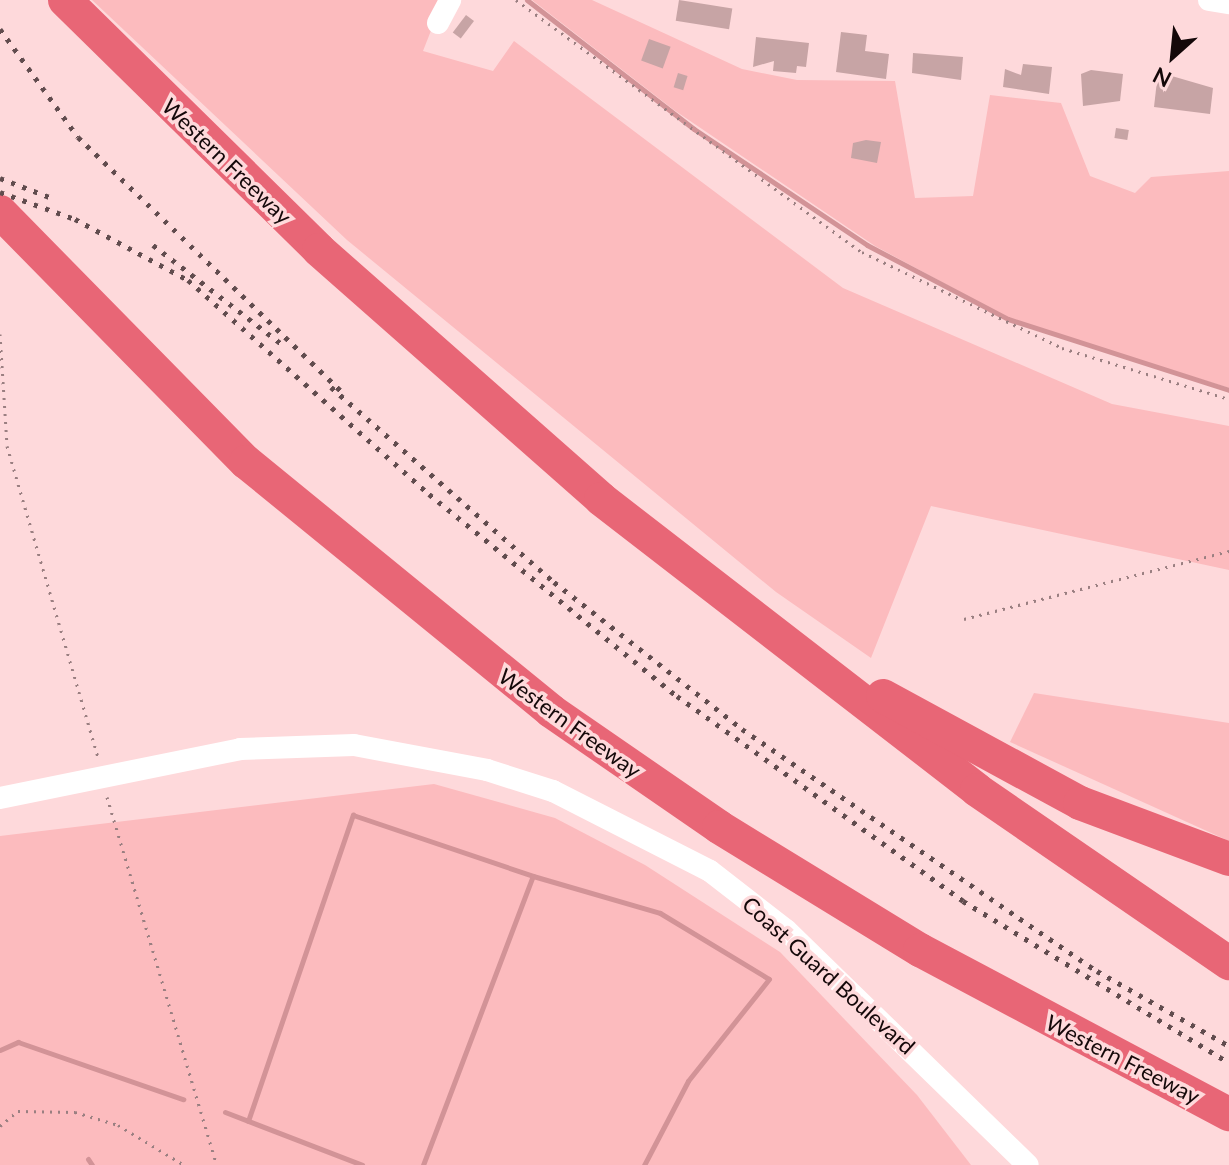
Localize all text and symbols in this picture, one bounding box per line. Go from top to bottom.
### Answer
north arrow [1133,16,1213,96]
text: N [1148,62,1176,94]
street label: Western Freeway [157,93,297,229]
street label: Western Freeway [494,663,646,783]
street label: Coast Guard Boulevard [737,891,921,1059]
street label: Western Freeway [1042,1009,1204,1109]

